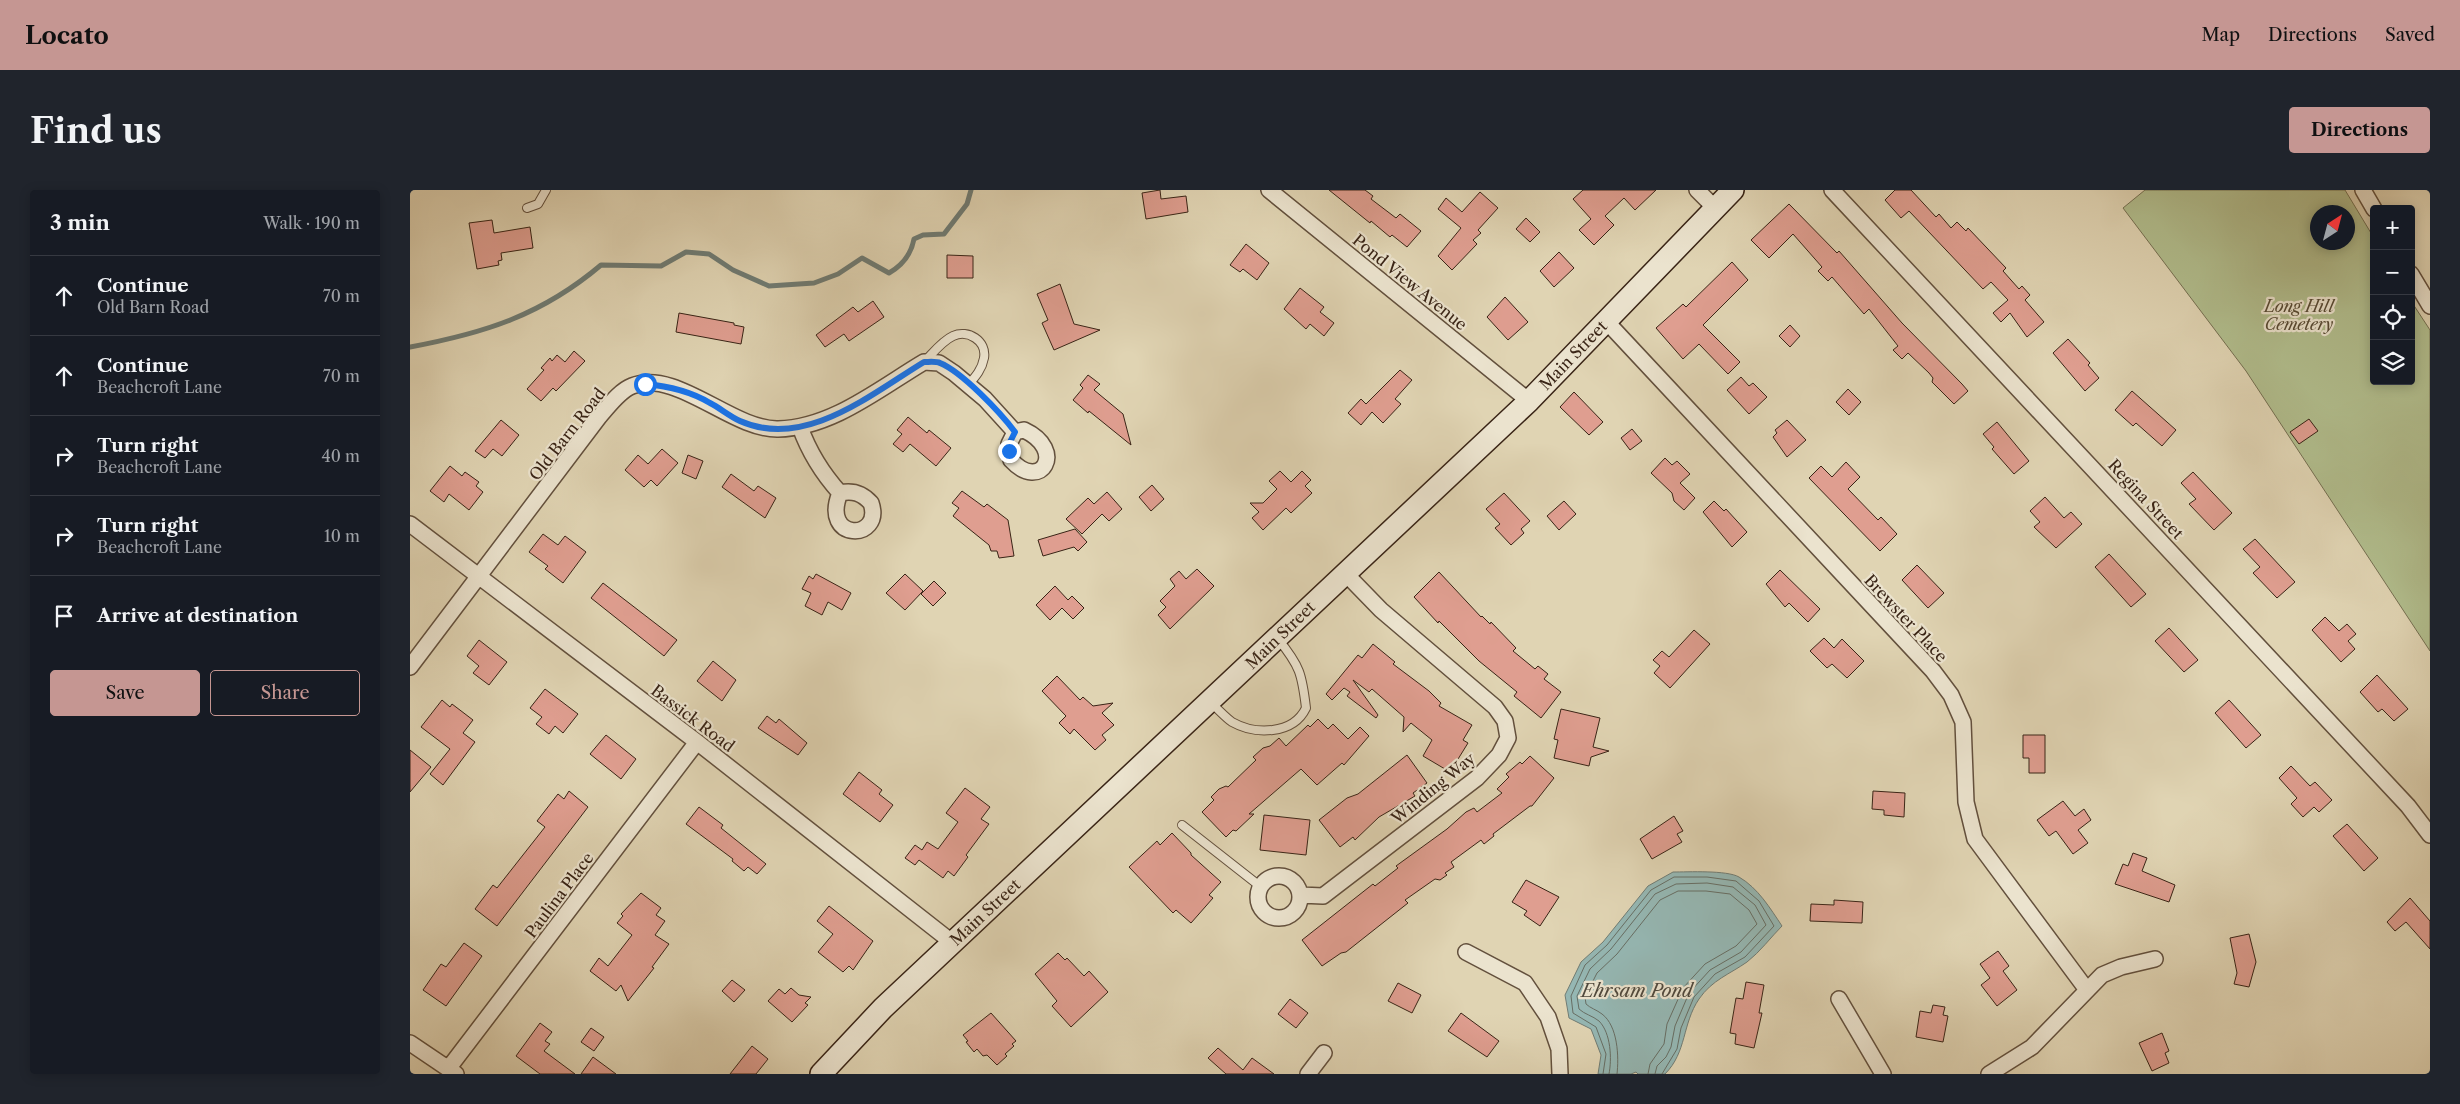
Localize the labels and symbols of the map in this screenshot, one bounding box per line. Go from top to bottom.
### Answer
north arrow [2310,205,2355,250]
street label: Pond View Avenue [1349,230,1471,334]
park label: Long Hill Cemetery [2262,296,2336,334]
street label: Main Street [1535,316,1611,394]
route start [634,373,657,396]
street label: Old Barn Road [525,383,610,484]
route end [998,440,1021,463]
street label: Regina Street [2104,455,2188,543]
street label: Brewster Place [1860,570,1952,666]
street label: Main Street [1241,597,1319,673]
street label: Bassick Road [647,680,739,756]
street label: Winding Way [1386,747,1480,829]
street label: Paulina Place [520,848,598,942]
street label: Main Street [946,874,1025,950]
water label: Ehrsam Pond [1579,980,1695,1002]

